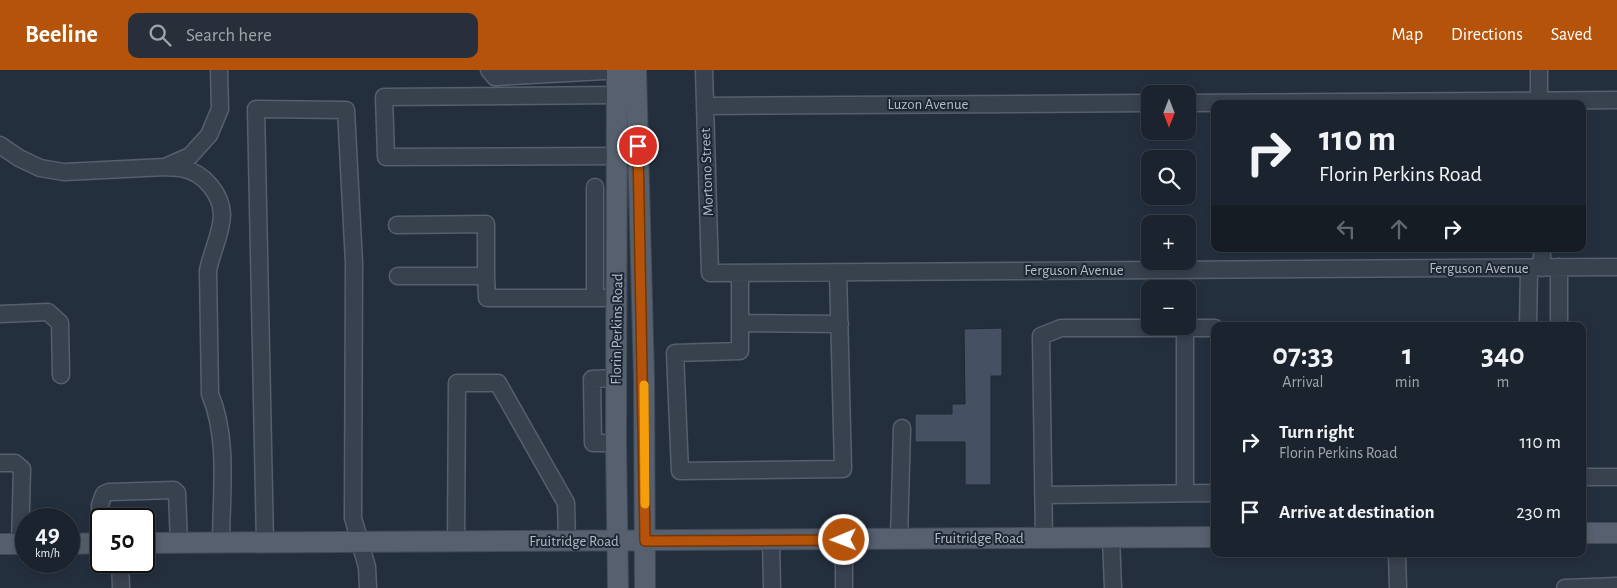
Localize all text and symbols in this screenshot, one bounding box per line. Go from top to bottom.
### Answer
search box [128,13,478,58]
icon: search [146,21,174,49]
text: Beeline [25,23,98,47]
text: Search here [186,26,272,45]
text: Map [1392,26,1423,44]
text: Directions [1451,26,1523,44]
text: Saved [1551,26,1592,44]
north arrow [1141,85,1196,140]
map controls [1141,85,1196,335]
street label: Luzon Avenue [887,97,969,112]
icon: right [1236,120,1301,185]
text: 110 m [1319,122,1396,157]
pin [617,125,659,167]
street label: Mortono Street [698,127,716,216]
icon: arrive [624,132,652,160]
button: search [1141,150,1196,205]
text: Florin Perkins Road [1319,163,1482,185]
button: + [1141,215,1196,270]
icon: left [1332,215,1360,243]
icon: ahead [1385,215,1413,243]
icon: right [1438,215,1466,243]
street label: Ferguson Avenue [1429,261,1529,276]
street label: Ferguson Avenue [1024,263,1124,278]
street label: Florin Perkins Road [609,273,625,385]
button: − [1141,280,1196,335]
text: 07:33 [1272,340,1334,370]
text: 1 [1402,340,1413,370]
text: 340 [1481,340,1525,370]
text: Arrival [1282,374,1324,390]
text: min [1395,374,1420,390]
text: m [1496,374,1509,390]
text: Turn right [1279,423,1354,442]
icon: right [1236,428,1264,456]
text: 110 m [1520,433,1561,452]
text: Florin Perkins Road [1279,445,1398,461]
icon: arrive [1236,498,1264,526]
text: Arrive at destination [1279,503,1435,522]
text: 230 m [1516,503,1561,522]
speed limit sign: 50 [90,508,155,573]
position arrow [817,513,869,565]
text: 49 [35,522,60,547]
street label: Fruitridge Road [934,531,1024,546]
street label: Fruitridge Road [529,534,619,549]
text: km/h [35,547,60,559]

